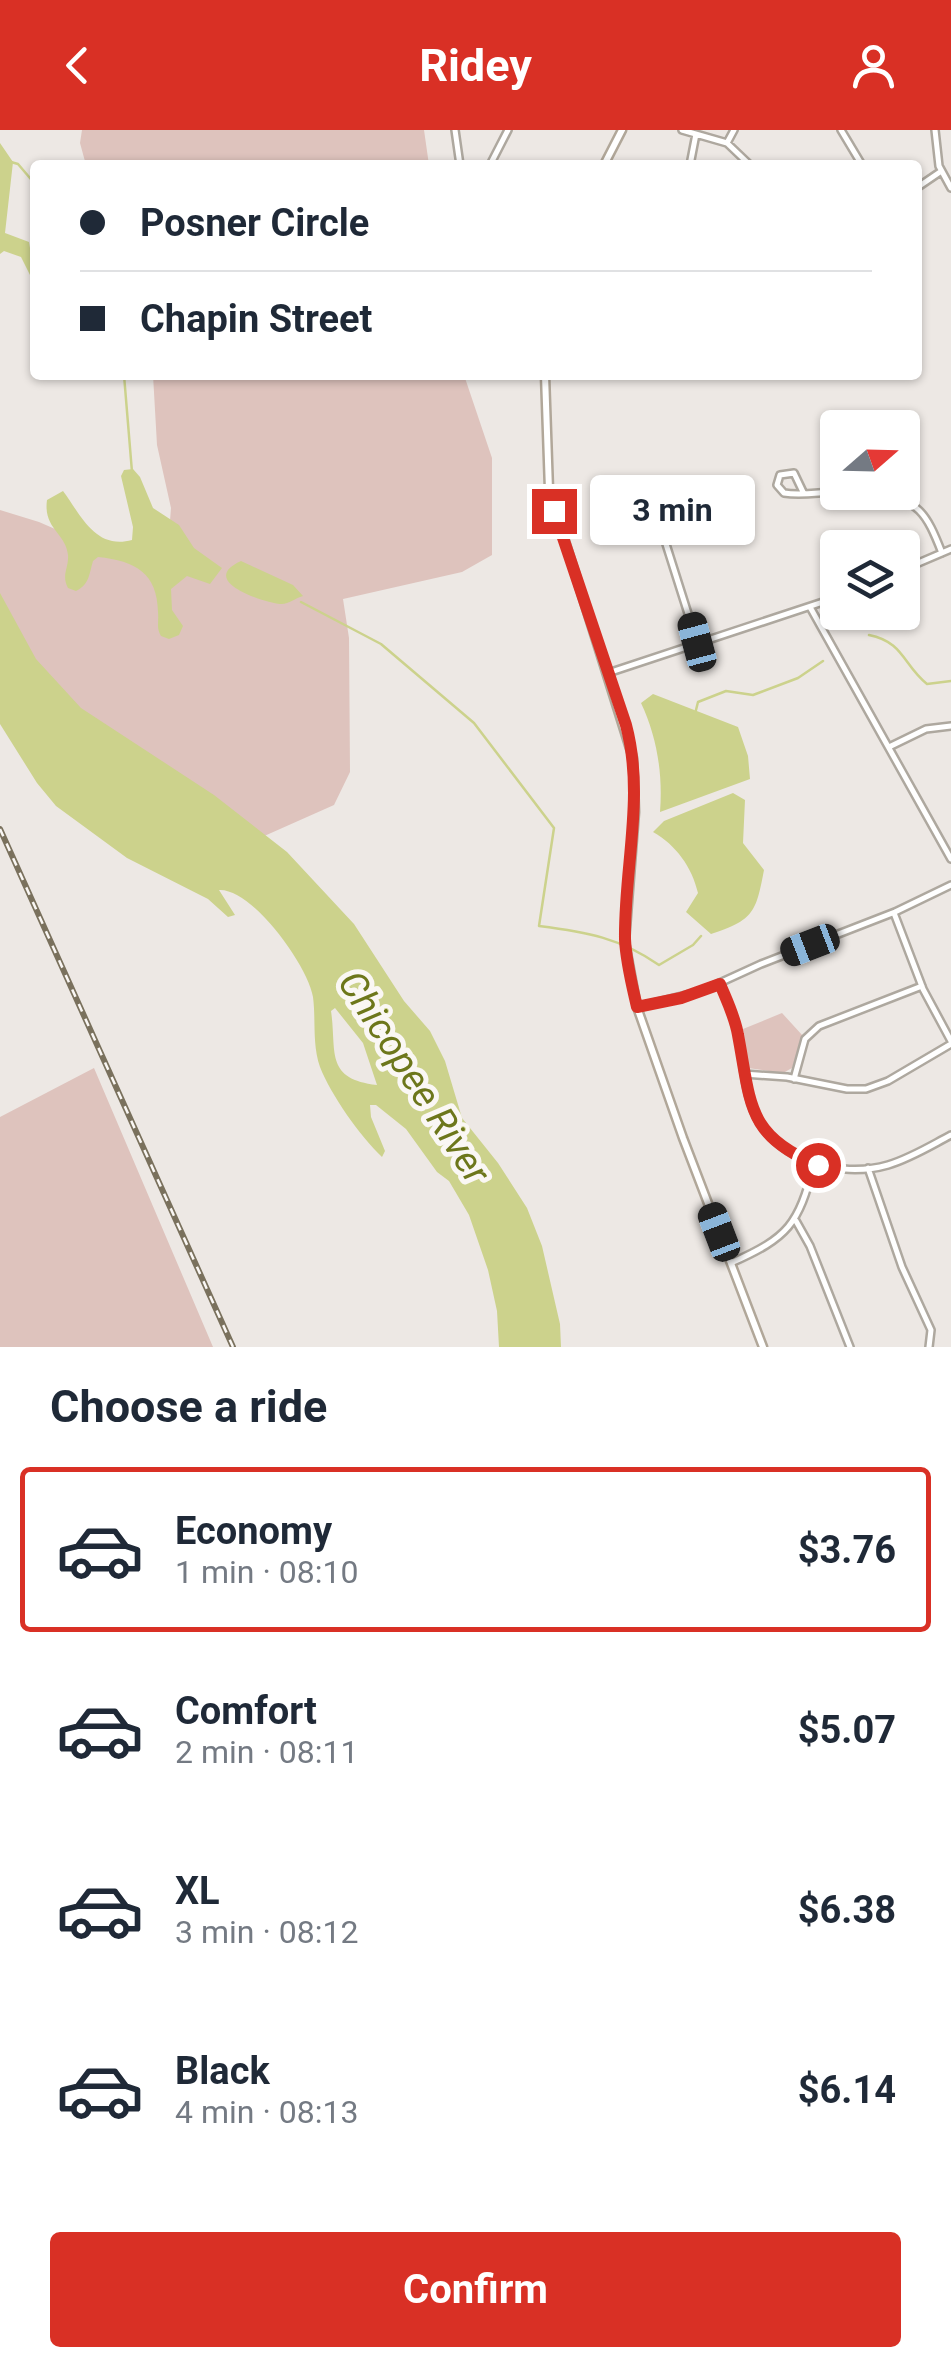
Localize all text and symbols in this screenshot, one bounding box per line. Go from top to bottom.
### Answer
icon: back [50,38,105,93]
icon: person [846,38,901,93]
text: Ridey [419,39,532,92]
text: Posner Circle [140,201,369,245]
text: Chapin Street [140,297,372,341]
north arrow [820,410,920,510]
map controls [820,410,920,630]
callout: 3 min [589,476,754,546]
route end [532,489,577,534]
text: 3 min [632,491,713,529]
button: layers [820,530,920,630]
car [675,609,719,675]
car [777,920,843,970]
water label: Chicopee River [329,963,500,1193]
route start [796,1143,841,1188]
car [694,1199,744,1265]
text: Choose a ride [50,1380,327,1433]
icon: car [55,1505,145,1595]
text: Economy [175,1509,332,1553]
text: $3.76 [798,1528,896,1572]
text: 1 min · 08:10 [175,1553,358,1591]
icon: car [55,1685,145,1775]
text: Comfort [175,1689,317,1733]
text: $5.07 [798,1708,896,1752]
text: 2 min · 08:11 [175,1733,358,1771]
icon: car [55,1865,145,1955]
text: XL [175,1869,220,1913]
text: $6.38 [798,1888,896,1932]
text: 3 min · 08:12 [175,1913,358,1951]
icon: car [55,2045,145,2135]
text: Black [175,2049,270,2093]
text: $6.14 [798,2068,896,2112]
text: 4 min · 08:13 [175,2093,358,2131]
button: Confirm [50,2232,901,2347]

